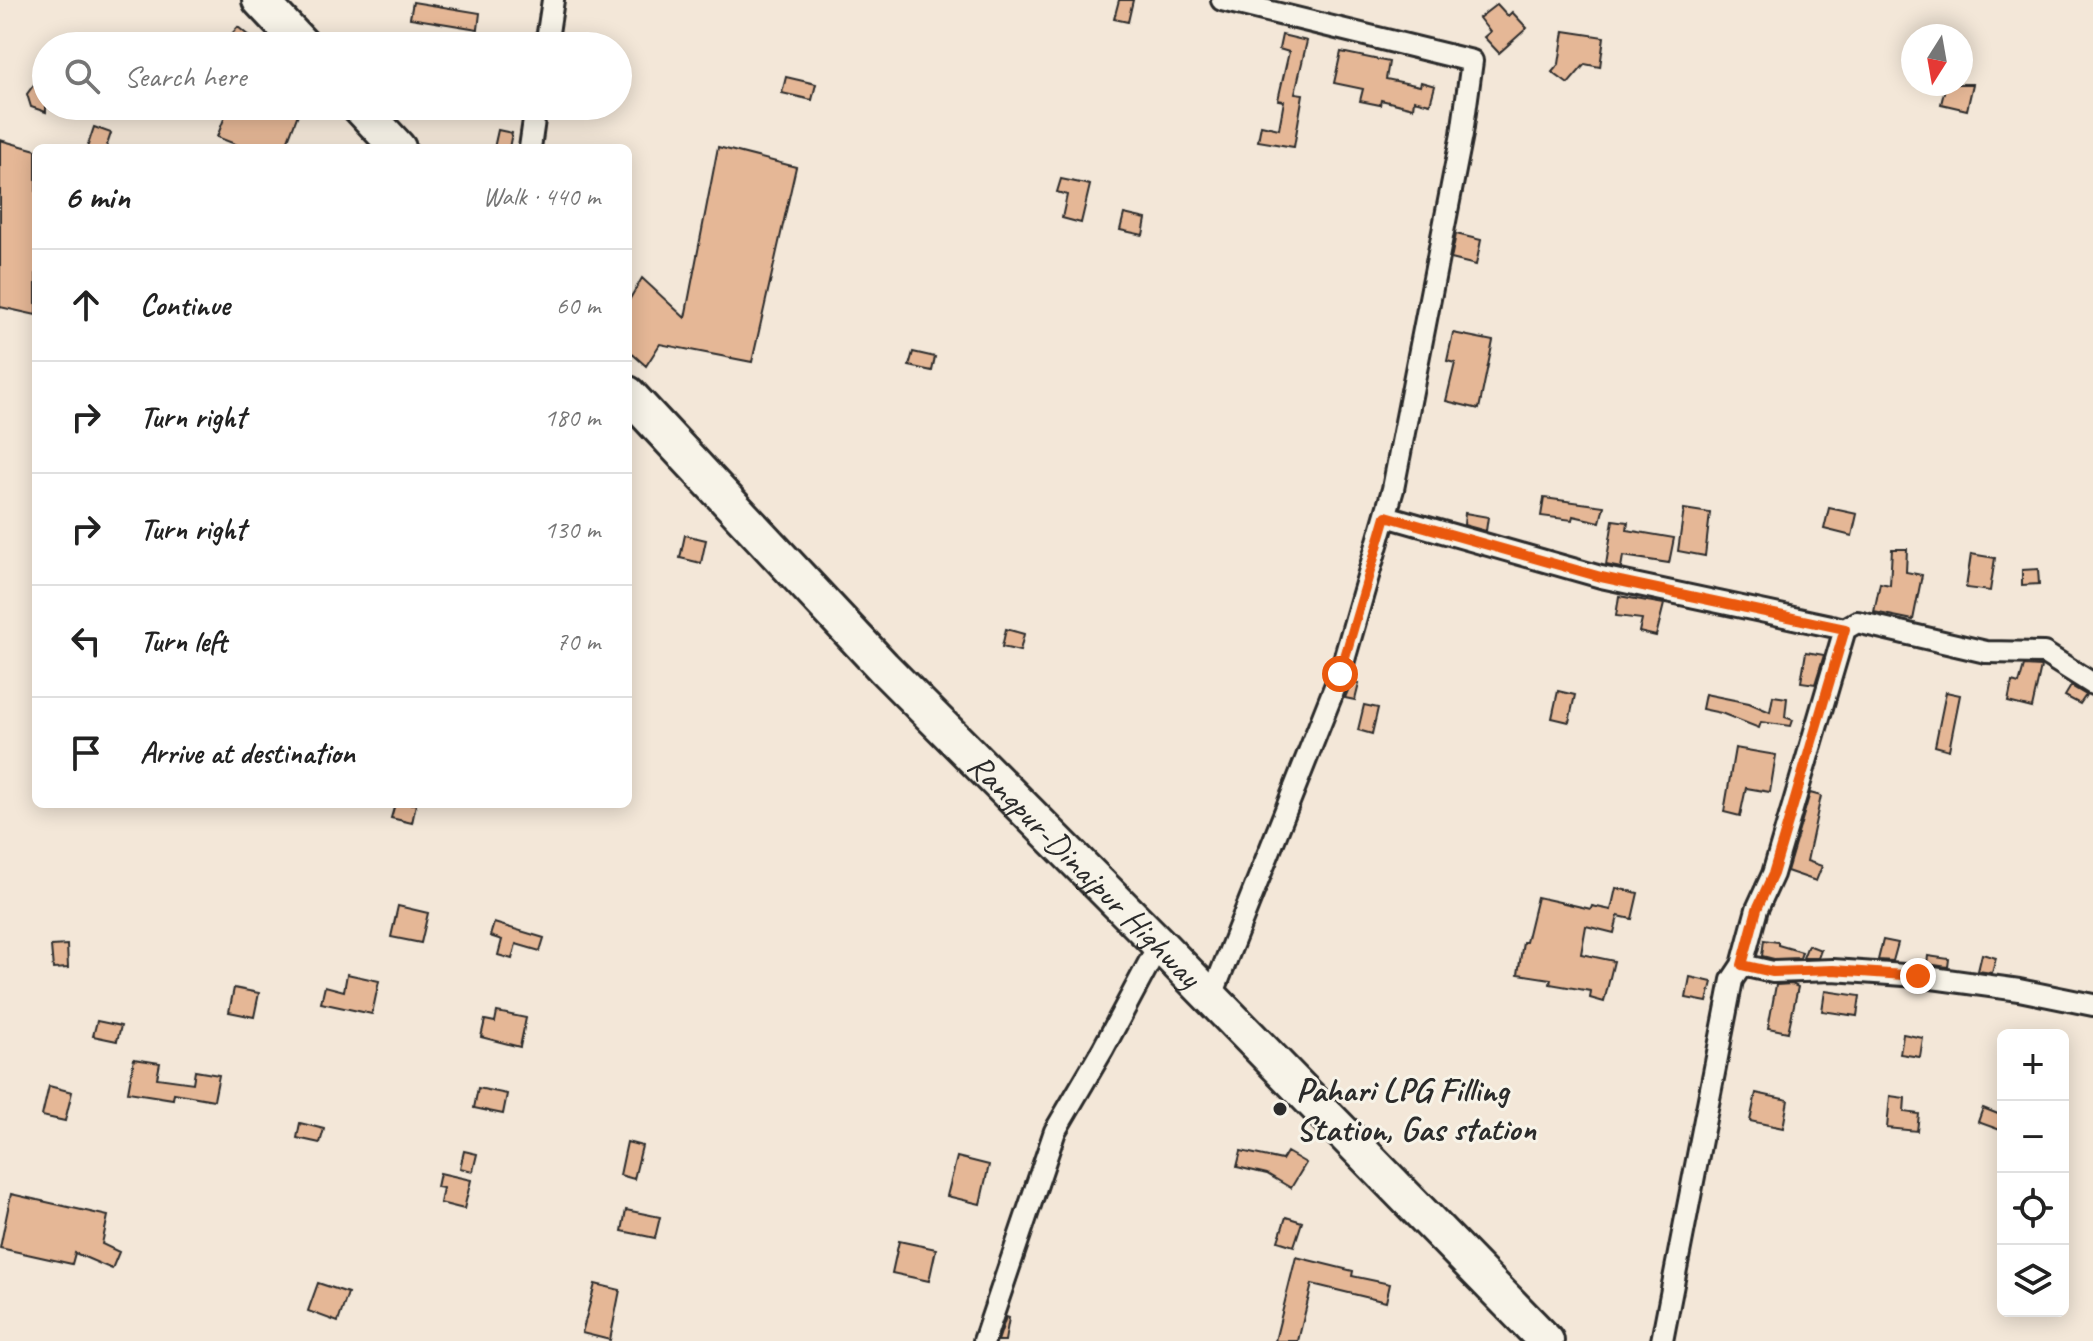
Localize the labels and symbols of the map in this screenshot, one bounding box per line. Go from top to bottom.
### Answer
north arrow [1901,24,1973,96]
route start [1322,656,1358,692]
street label: Rangpur-Dinajpur Highway [959,744,1212,998]
route end [1900,958,1936,994]
place label: Pahari LPG Filling Station, Gas station [1296,1068,1537,1150]
marker: Pahari LPG Filling Station, Gas station [1271,1100,1289,1118]

